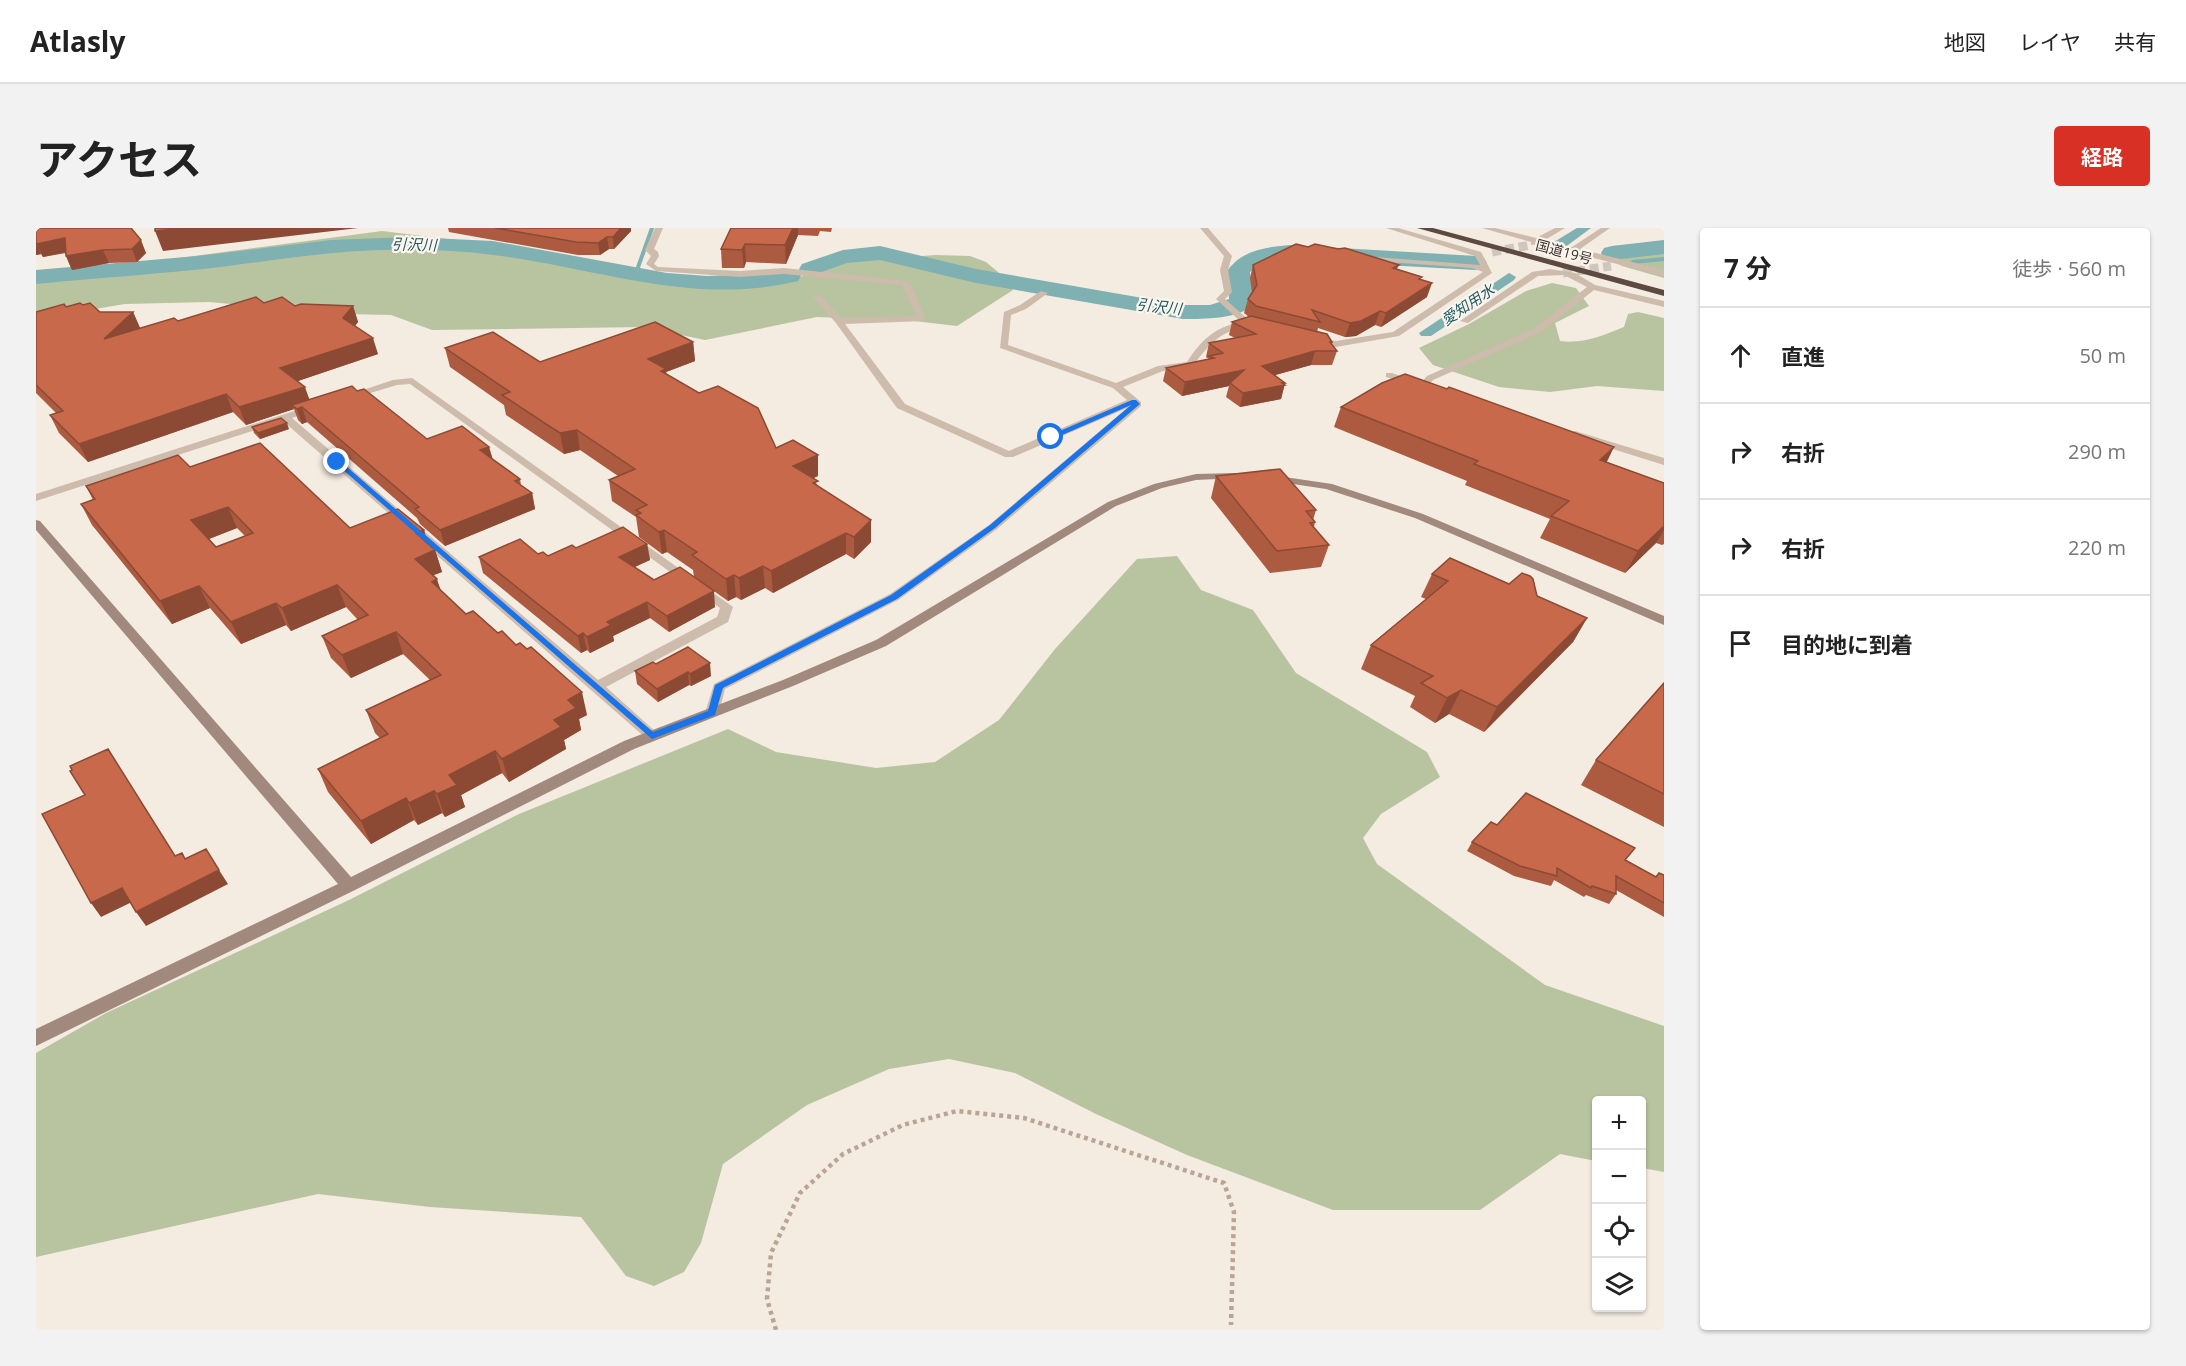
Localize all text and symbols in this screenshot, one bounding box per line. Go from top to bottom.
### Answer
text: Atlasly [30,22,125,60]
text: 地図 [1944,28,1986,56]
text: レイヤ [2019,28,2081,56]
text: 共有 [2114,28,2156,56]
button: 経路 [2054,126,2150,186]
text: アクセス [36,130,202,187]
water label: 引沢川 [391,234,439,254]
street label: 国道19号 [1534,235,1595,268]
text: 7 分 [1724,250,1772,286]
text: 徒歩 · 560 m [2012,255,2126,282]
water label: 愛知用水 [1437,278,1500,329]
water label: 引沢川 [1136,294,1185,319]
icon: ahead [1724,339,1757,372]
text: 直進 [1781,341,1825,371]
text: 50 m [2079,342,2126,369]
route start [1037,423,1063,449]
icon: right [1724,435,1757,468]
text: 右折 [1781,437,1825,467]
text: 290 m [2068,438,2126,465]
route end [323,448,349,474]
icon: right [1724,531,1757,564]
text: 右折 [1781,533,1825,563]
text: 220 m [2068,534,2126,561]
icon: arrive [1724,627,1757,660]
text: 目的地に到着 [1781,629,1913,659]
map controls [1592,1096,1646,1312]
button: + [1592,1096,1646,1150]
button: − [1592,1150,1646,1204]
button: locate [1592,1204,1646,1258]
button: layers [1592,1258,1646,1312]

